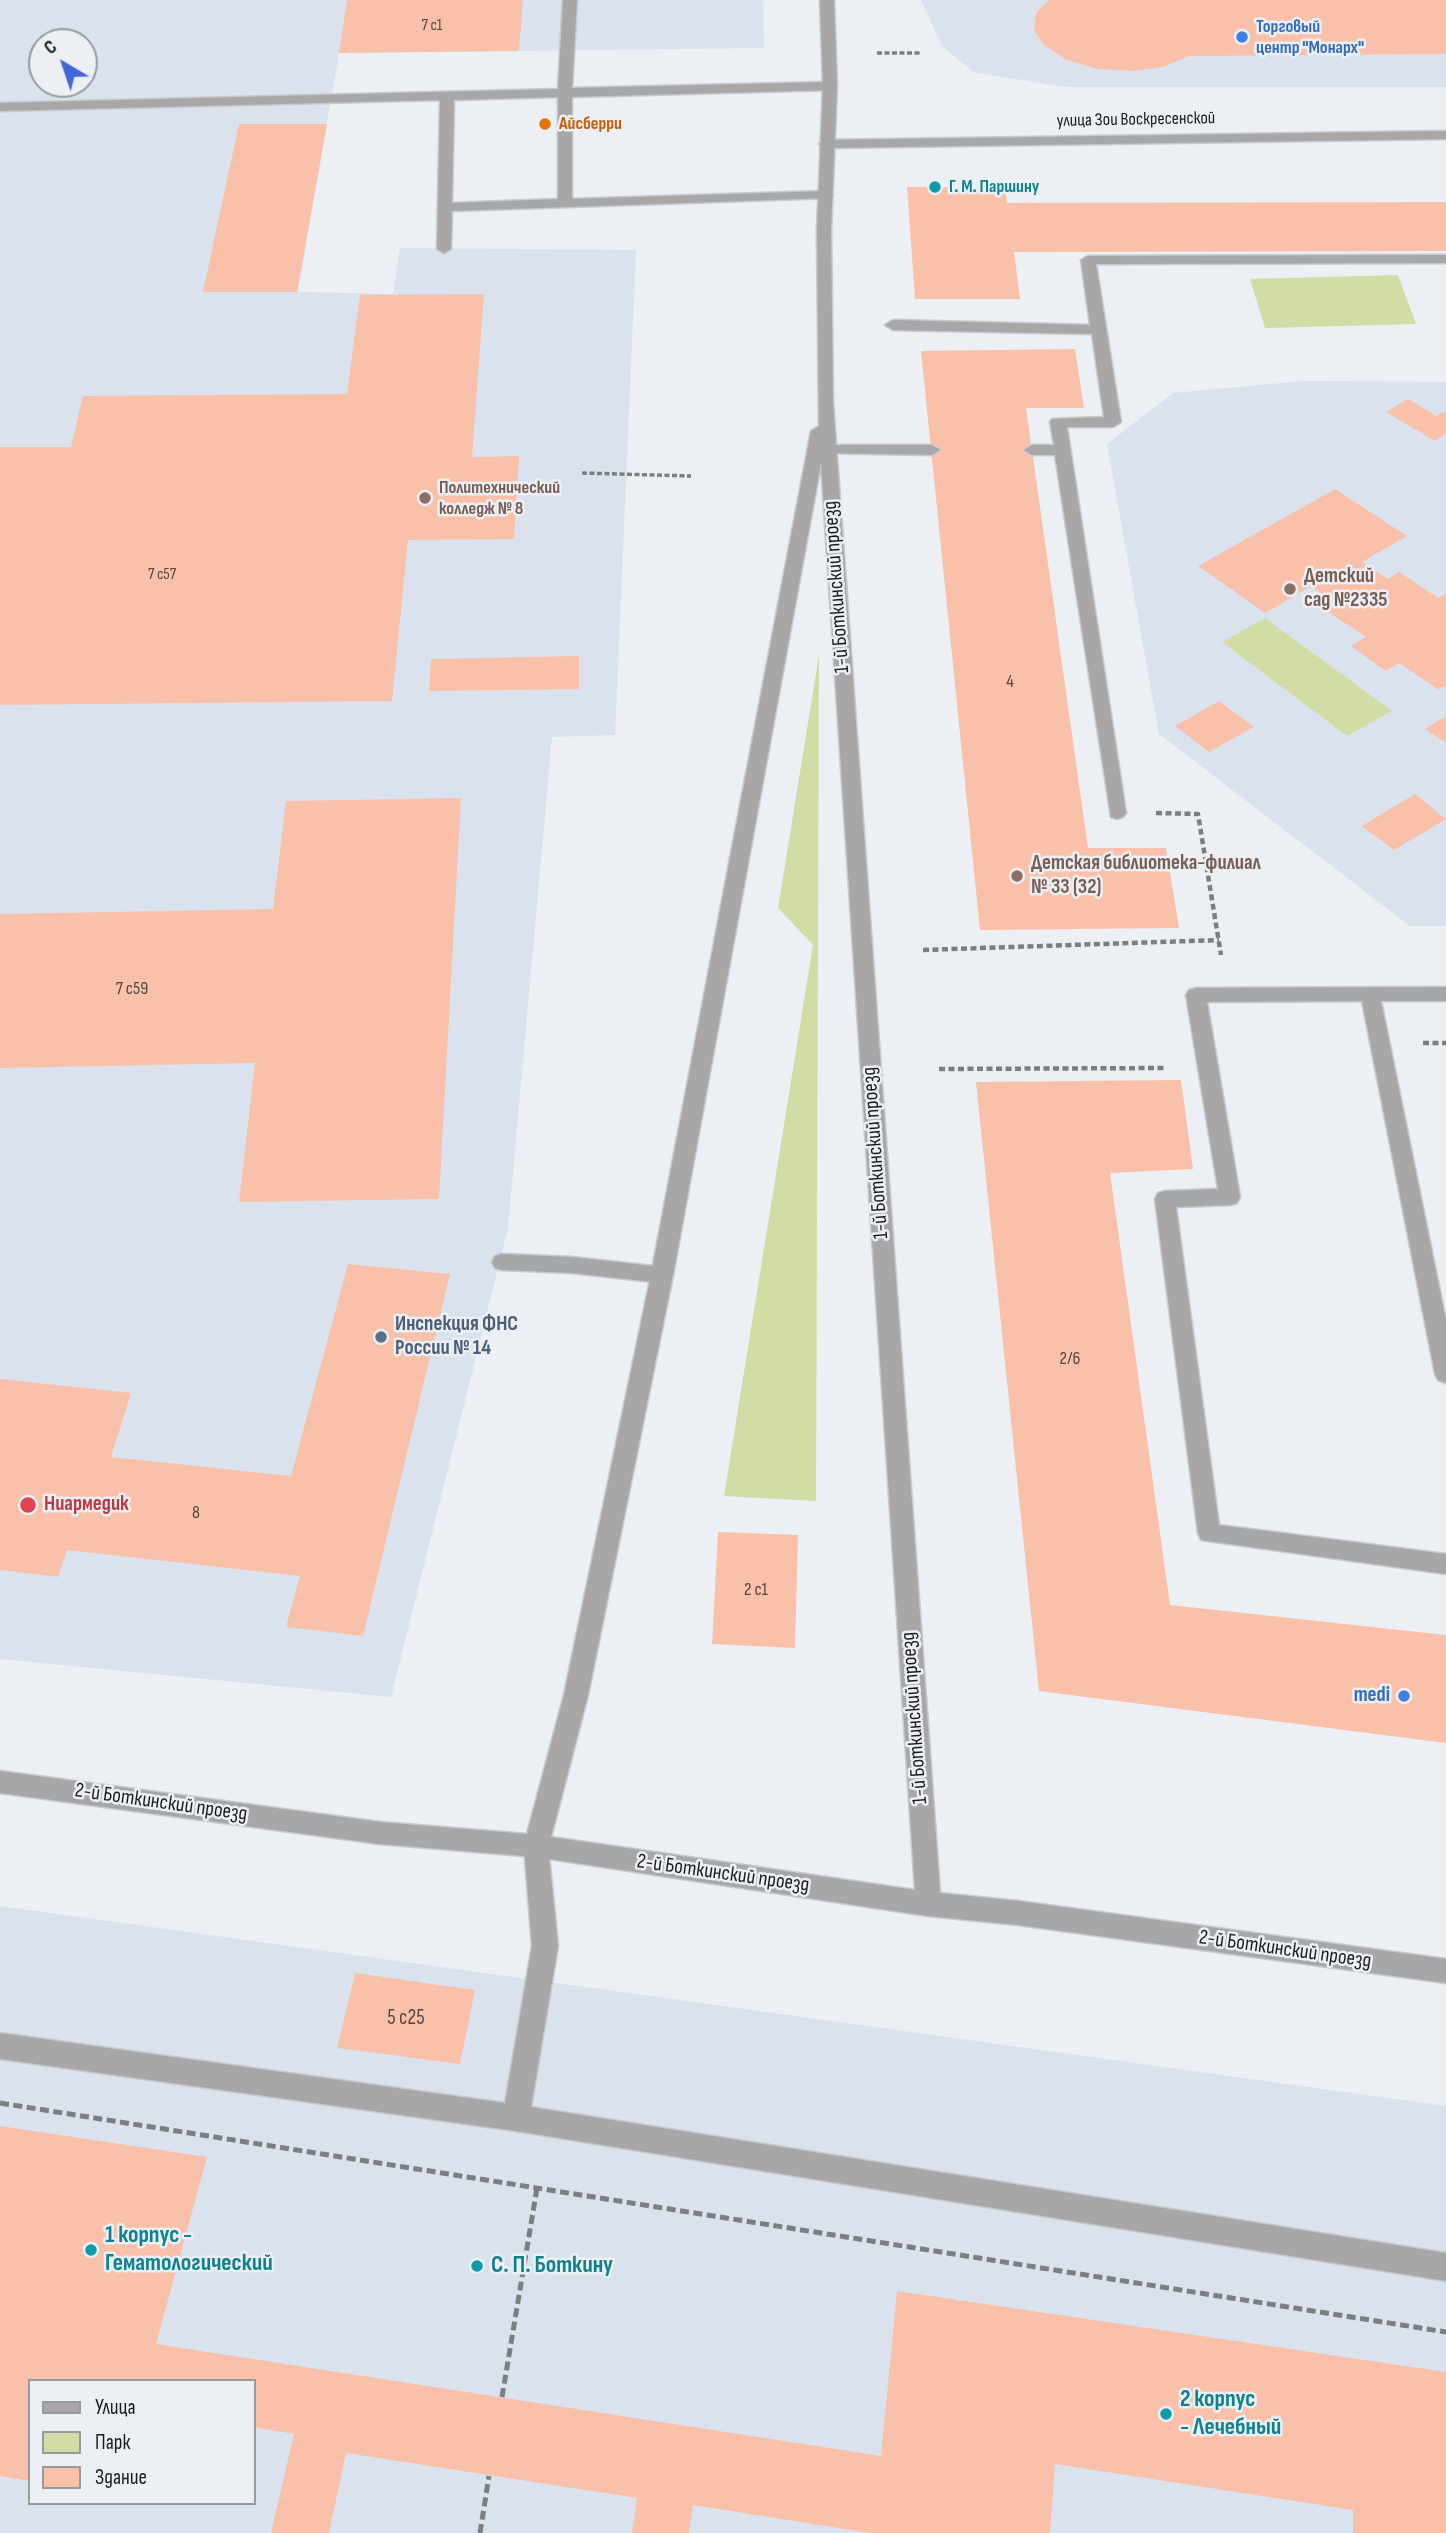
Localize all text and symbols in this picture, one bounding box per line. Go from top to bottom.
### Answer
house number: 7 с1 [422,16,442,36]
place label: Торговый центр "Монарх" [1256,16,1364,58]
north arrow [28,28,98,98]
marker: Торговый центр "Монарх" [1234,29,1250,45]
text: С [40,36,62,60]
street label: улица Зои Воскресенской [1057,108,1215,132]
place label: Айсберри [559,113,622,135]
marker: Айсберри [537,116,553,132]
place label: Г. М. Паршину [949,176,1039,198]
marker: Г. М. Паршину [927,179,943,195]
place label: Политехнический колледж № 8 [439,477,560,520]
marker: Политехнический колледж № 8 [417,490,433,506]
street label: 1-й Боткинский проезд [818,500,856,674]
place label: Детский сад №2335 [1304,564,1388,614]
house number: 7 с57 [148,565,176,585]
marker: Детский сад №2335 [1282,581,1298,597]
house number: 4 [1006,671,1014,693]
place label: Детская библиотека-филиал № 33 (32) [1031,851,1261,901]
marker: Детская библиотека-филиал № 33 (32) [1009,868,1025,884]
house number: 7 с59 [116,978,148,1000]
street label: 1-й Боткинский проезд [857,1066,895,1240]
place label: Инспекция ФНС России № 14 [395,1312,518,1362]
marker: Инспекция ФНС России № 14 [373,1329,389,1345]
house number: 2/6 [1060,1348,1080,1370]
place label: Ниармедик [44,1492,129,1518]
marker: Ниармедик [18,1495,38,1515]
house number: 8 [192,1502,200,1524]
house number: 2 с1 [744,1579,768,1601]
street label: 1-й Боткинский проезд [896,1631,934,1805]
place label: medi [1354,1683,1390,1709]
marker: medi [1396,1688,1412,1704]
street label: 2-й Боткинский проезд [73,1778,249,1828]
street label: 2-й Боткинский проезд [635,1849,811,1899]
street label: 2-й Боткинский проезд [1197,1925,1373,1975]
house number: 5 с25 [387,2006,425,2032]
place label: 1 корпус - Гематологический [105,2222,273,2278]
marker: 1 корпус - Гематологический [83,2242,99,2258]
place label: С. П. Боткину [491,2252,613,2280]
marker: С. П. Боткину [469,2258,485,2274]
legend [28,2379,256,2505]
place label: 2 корпус - Лечебный [1180,2386,1281,2442]
text: Улица [95,2395,136,2420]
marker: 2 корпус - Лечебный [1158,2406,1174,2422]
text: Парк [95,2430,130,2455]
text: Здание [95,2465,147,2490]

